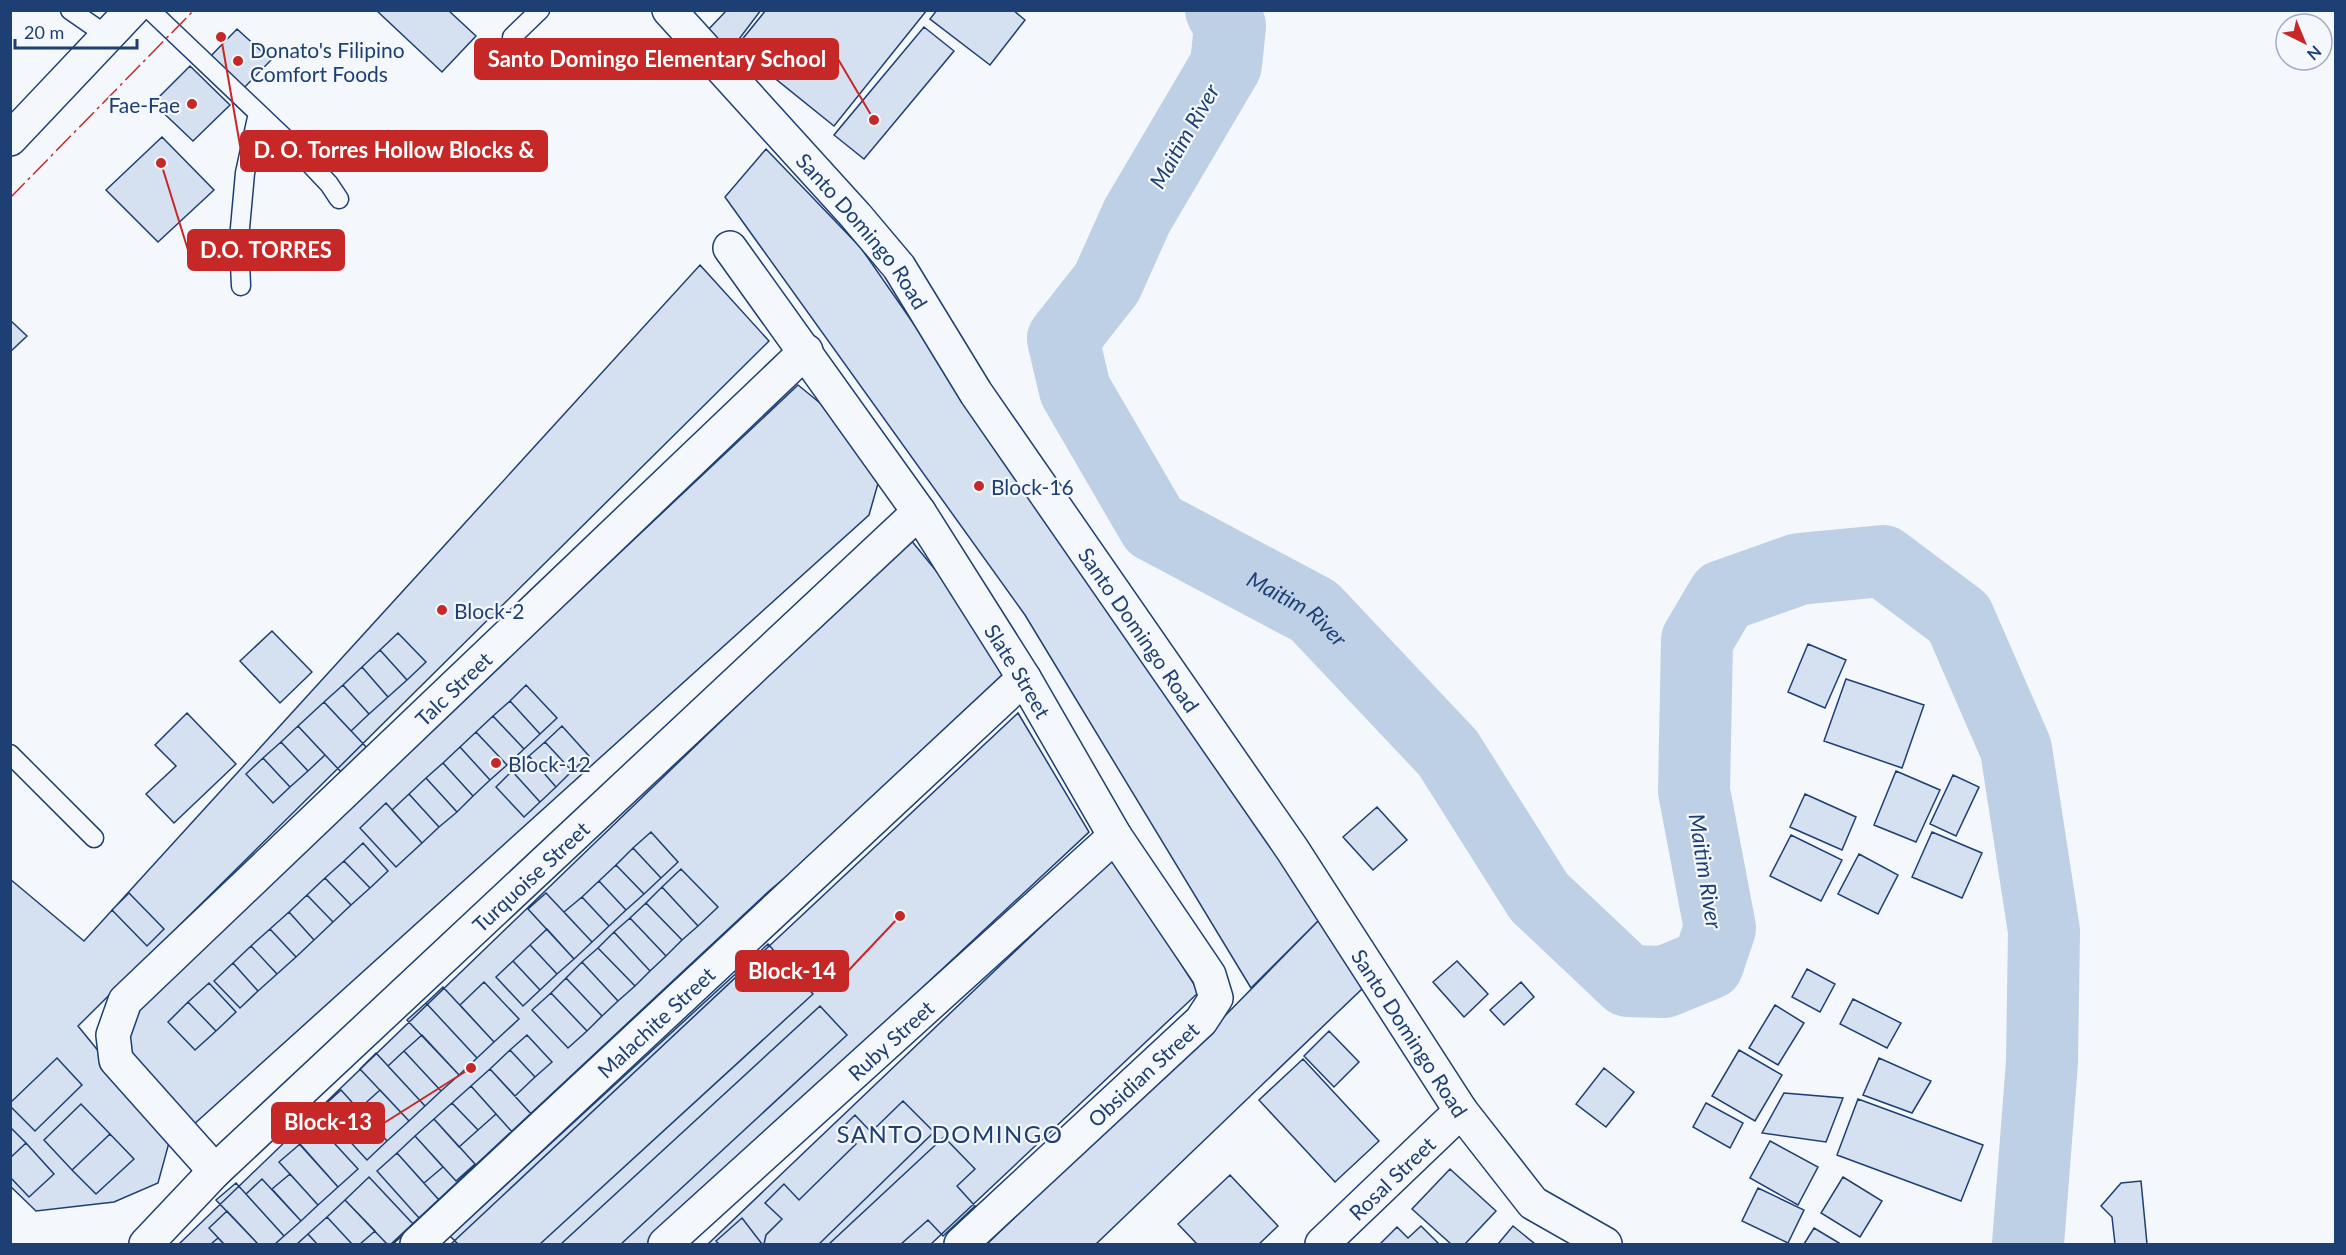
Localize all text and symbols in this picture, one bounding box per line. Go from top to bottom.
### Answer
scale bar [15,12,136,50]
north arrow [2274,12,2334,72]
text: 20 m [24,21,64,43]
place label: Donato's Filipino Comfort Foods [250,37,405,86]
callout: Santo Domingo Elementary School [475,39,838,79]
text: N [2304,42,2326,64]
text: Santo Domingo Elementary School [488,45,826,72]
marker: Donato's Filipino Comfort Foods [231,54,245,68]
water label: Maitim River [1143,79,1225,193]
place label: Fae-Fae [108,92,180,117]
marker: Fae-Fae [185,97,199,111]
callout: D. O. Torres Hollow Blocks & [241,131,547,171]
text: D. O. Torres Hollow Blocks & [253,136,535,163]
street label: Santo Domingo Road [792,147,934,313]
callout: D.O. TORRES [188,230,344,270]
text: D.O. TORRES [200,236,332,263]
place label: Block-16 [991,474,1074,499]
marker: Block-16 [972,479,986,493]
street label: Santo Domingo Road [1074,542,1205,716]
water label: Maitim River [1243,565,1353,652]
place label: Block-2 [454,598,524,623]
marker: Block-2 [435,603,449,617]
street label: Slate Street [980,619,1057,723]
street label: Talc Street [409,646,496,730]
place label: Block-12 [508,751,591,776]
marker: Block-12 [489,756,503,770]
water label: Maitim River [1684,812,1728,931]
street label: Turquoise Street [467,815,594,937]
street label: Santo Domingo Road [1347,944,1474,1121]
callout: Block-14 [736,951,848,991]
text: Block-14 [748,957,836,984]
street label: Malachite Street [592,961,720,1082]
street label: Ruby Street [842,994,939,1085]
street label: Obsidian Street [1082,1016,1204,1132]
callout: Block-13 [272,1103,384,1143]
text: Block-13 [284,1108,372,1135]
district label: SANTO DOMINGO [836,1119,1064,1148]
street label: Rosal Street [1343,1130,1440,1225]

